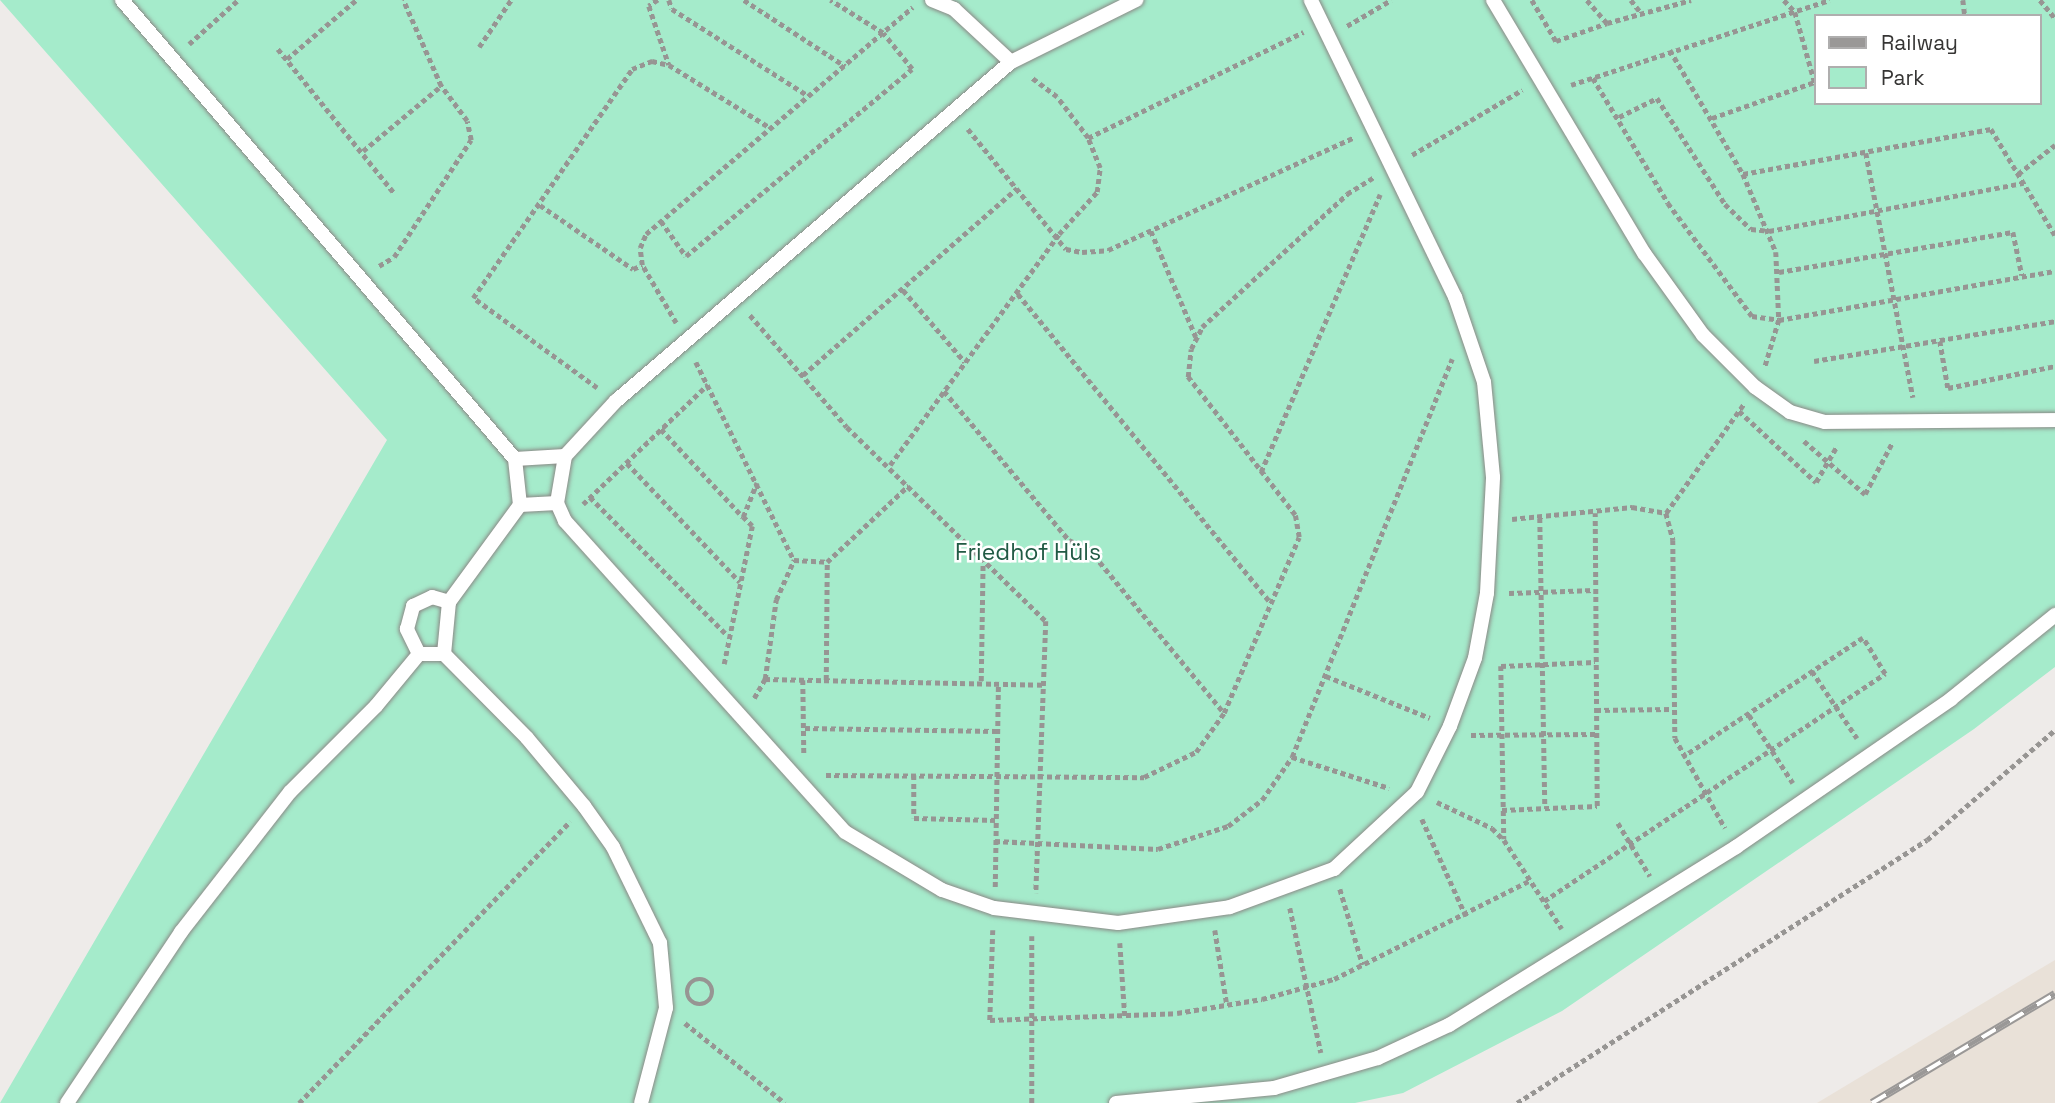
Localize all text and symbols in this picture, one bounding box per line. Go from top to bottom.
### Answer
legend [1814,14,2041,105]
text: Railway [1881,29,1958,56]
text: Park [1881,64,1925,91]
park label: Friedhof Hüls [955,538,1101,566]

